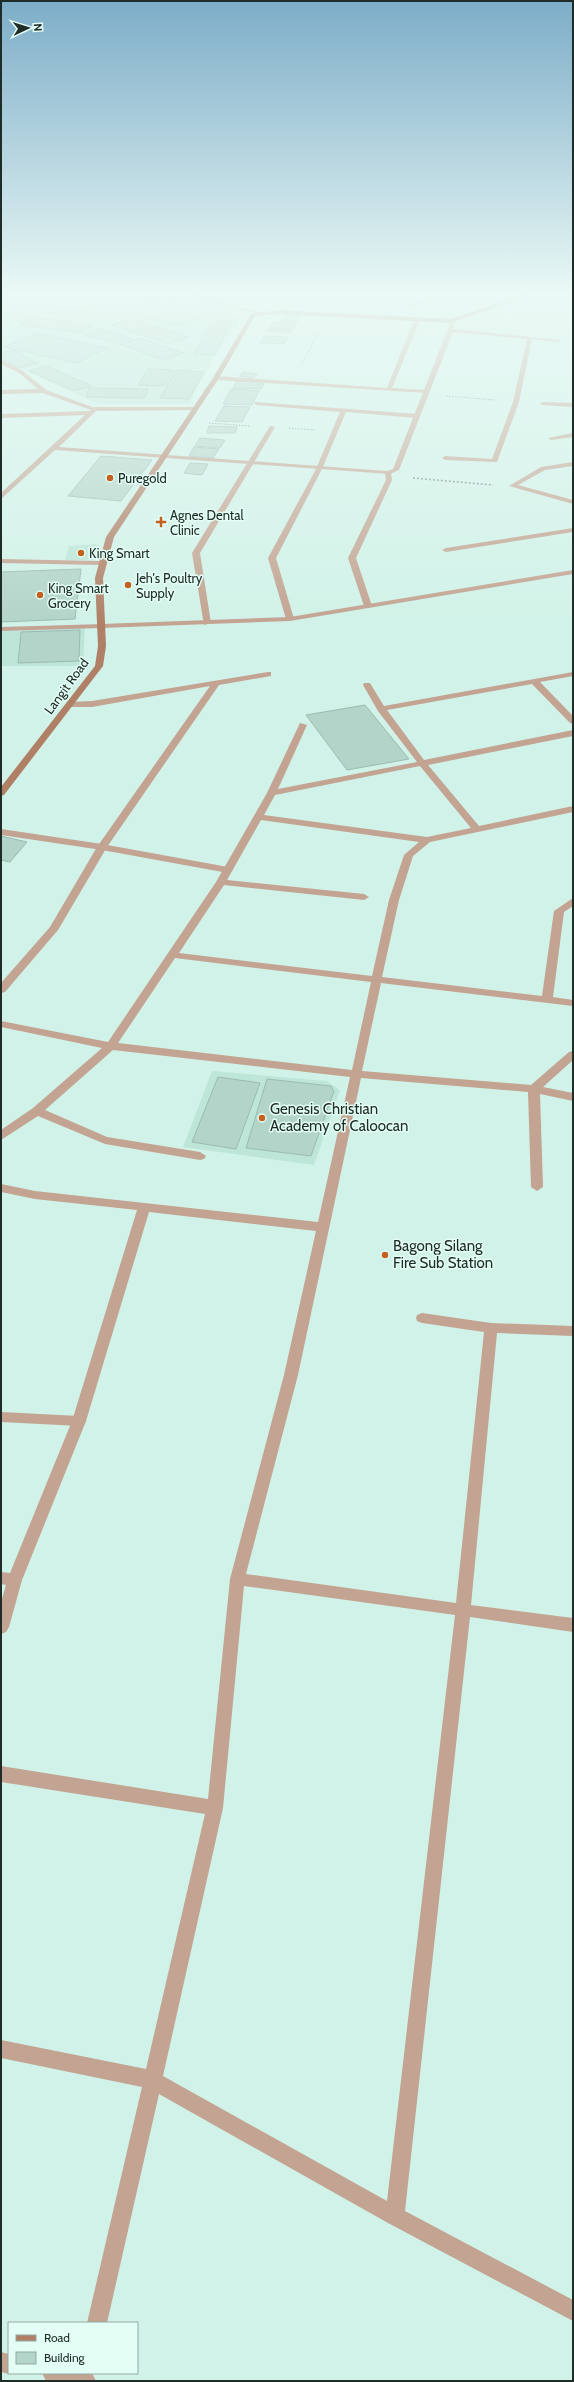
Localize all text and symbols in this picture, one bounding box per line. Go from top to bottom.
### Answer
north arrow [8,8,48,48]
text: N [31,23,45,32]
place label: Puregold [118,470,167,486]
marker: Puregold [105,473,115,483]
place label: Agnes Dental Clinic [170,507,244,538]
marker: Agnes Dental Clinic [155,516,167,528]
place label: King Smart [89,545,150,561]
marker: King Smart [76,548,86,558]
place label: Jeh's Poultry Supply [135,570,203,601]
place label: King Smart Grocery [48,580,109,611]
marker: Jeh's Poultry Supply [123,580,133,590]
marker: King Smart Grocery [35,590,45,600]
street label: Langit Road [40,655,92,717]
place label: Genesis Christian Academy of Caloocan [270,1100,408,1135]
marker: Genesis Christian Academy of Caloocan [257,1113,267,1123]
place label: Bagong Silang Fire Sub Station [393,1237,493,1272]
marker: Bagong Silang Fire Sub Station [380,1250,390,1260]
legend [8,2322,138,2374]
text: Road [44,2330,70,2345]
text: Building [44,2350,86,2365]

